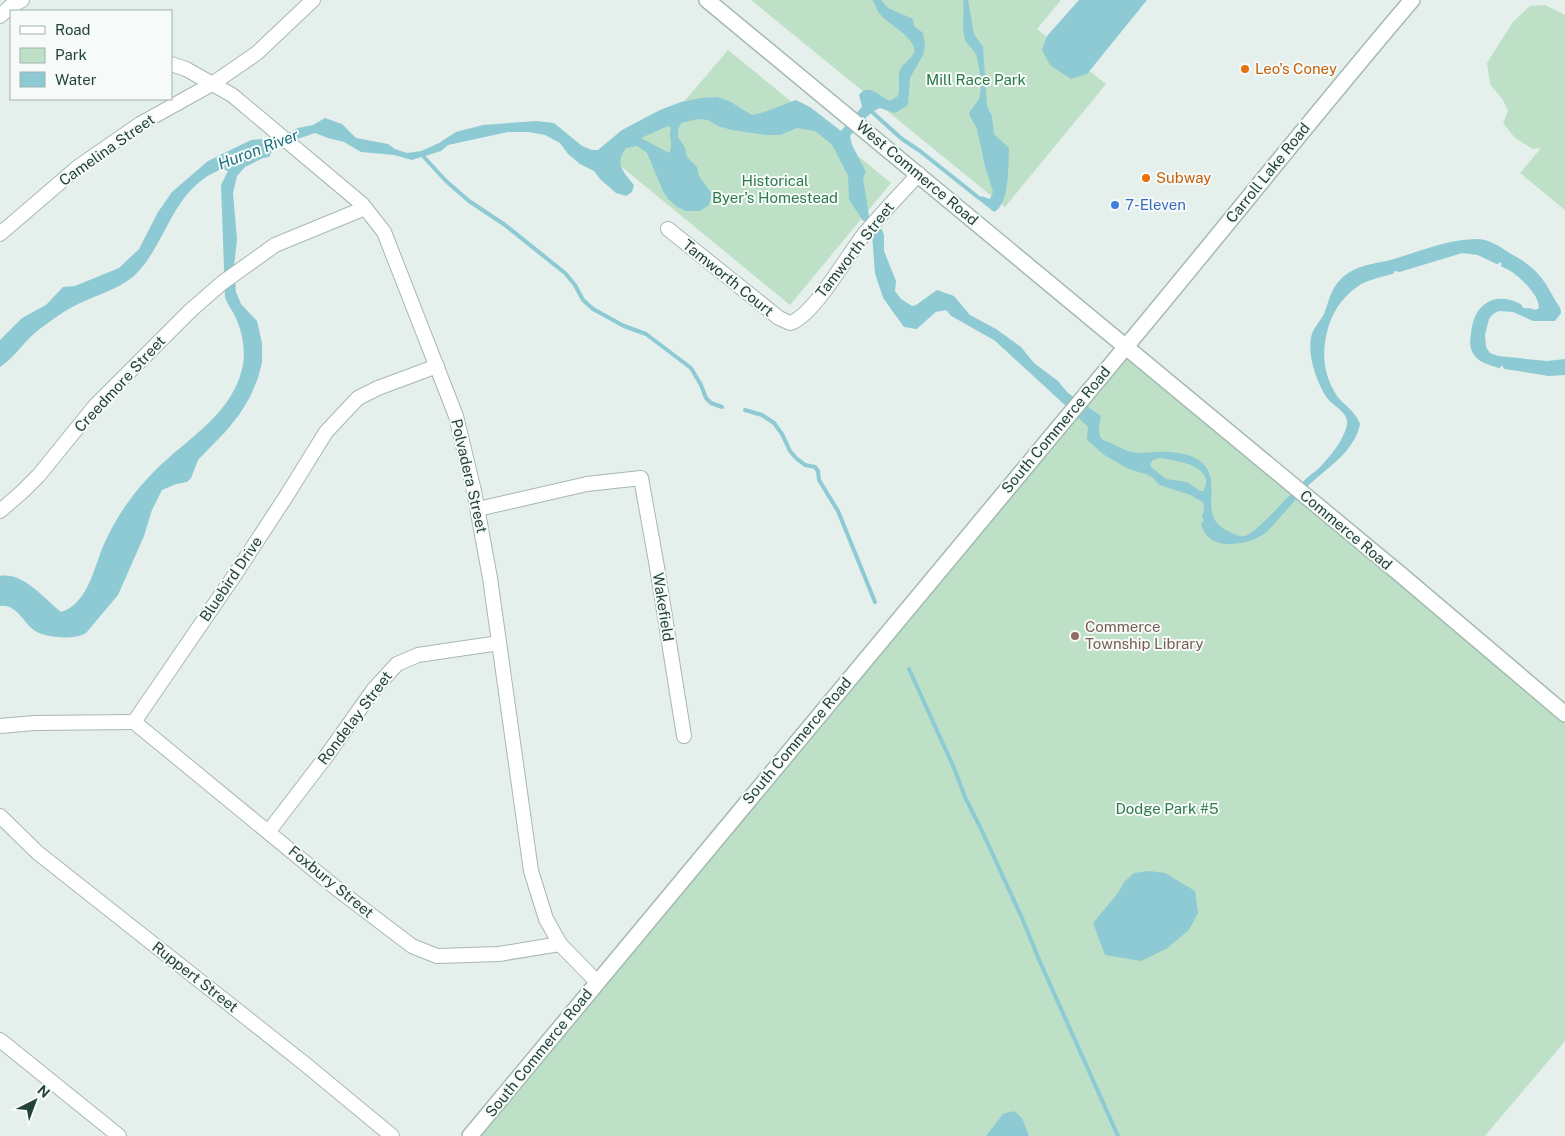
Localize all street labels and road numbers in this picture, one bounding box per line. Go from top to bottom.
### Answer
street label: Camelina Street [56,110,158,189]
street label: West Commerce Road [853,117,982,229]
street label: Carroll Lake Road [1222,119,1313,226]
street label: Tamworth Street [812,198,897,301]
street label: Tamworth Court [679,236,777,320]
street label: Creedmore Street [71,332,169,435]
street label: South Commerce Road [998,363,1114,496]
street label: Polvadera Street [448,417,491,535]
street label: Commerce Road [1297,486,1396,573]
street label: Bluebird Drive [196,533,265,624]
street label: Wakefield [650,571,677,643]
street label: Rondelay Street [314,668,395,768]
street label: South Commerce Road [739,674,855,807]
street label: Foxbury Street [285,842,377,921]
street label: Ruppert Street [149,938,242,1015]
street label: South Commerce Road [482,985,596,1120]

